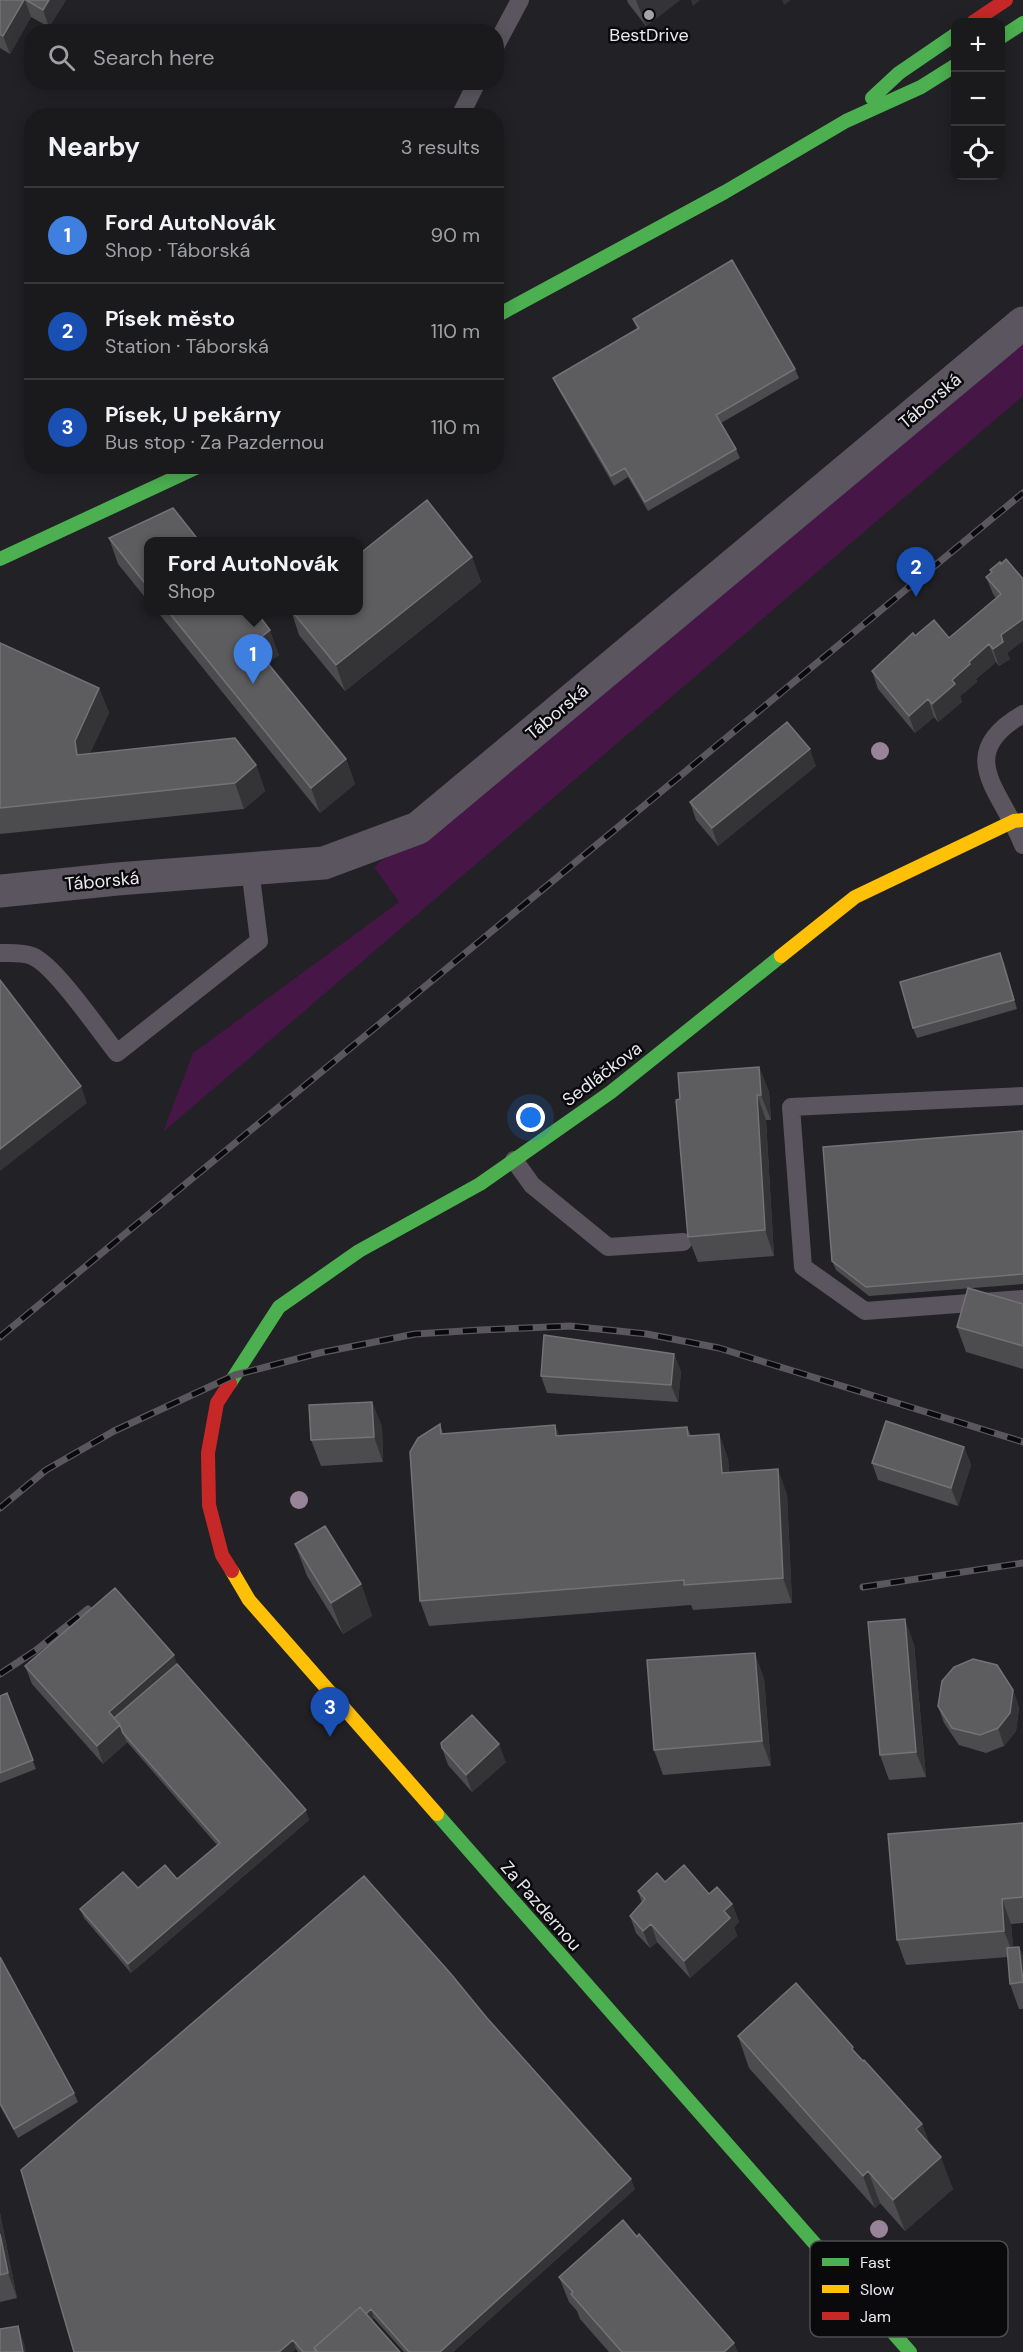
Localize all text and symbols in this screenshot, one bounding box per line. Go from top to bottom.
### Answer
marker: BestDrive [642,8,656,22]
map controls [951,18,1005,180]
button: + [951,18,1005,72]
place label: BestDrive [609,23,689,47]
search box [24,24,504,90]
icon: search [45,41,78,74]
text: Search here [93,43,214,72]
button: − [951,72,1005,126]
button: locate [951,126,1005,180]
text: Nearby [48,130,140,164]
text: 3 results [401,134,480,160]
text: Ford AutoNovák [105,208,276,237]
text: 1 [64,222,71,248]
text: 90 m [431,222,480,248]
text: Shop · Táborská [105,237,250,263]
text: Písek město [105,304,235,333]
text: 2 [62,318,73,344]
text: 110 m [431,318,480,344]
text: Station · Táborská [105,333,269,359]
street label: Táborská [894,368,966,434]
text: Písek, U pekárny [105,400,281,429]
text: 3 [61,414,74,440]
text: 110 m [431,414,480,440]
text: Bus stop · Za Pazdernou [105,429,324,455]
popup [144,537,363,615]
pin: 2 [896,548,936,597]
text: Ford AutoNovák [168,549,339,578]
text: Shop [168,578,215,604]
pin: 1 [234,634,272,684]
street label: Táborská [521,679,593,745]
street label: Táborská [64,866,140,896]
street label: Sedláčkova [557,1036,647,1112]
your location [516,1103,545,1132]
pin: 3 [310,1688,350,1737]
street label: Za Pazdernou [495,1856,587,1956]
legend [810,2241,1008,2337]
text: Fast [860,2252,891,2273]
text: Slow [860,2279,894,2300]
text: Jam [860,2306,891,2327]

